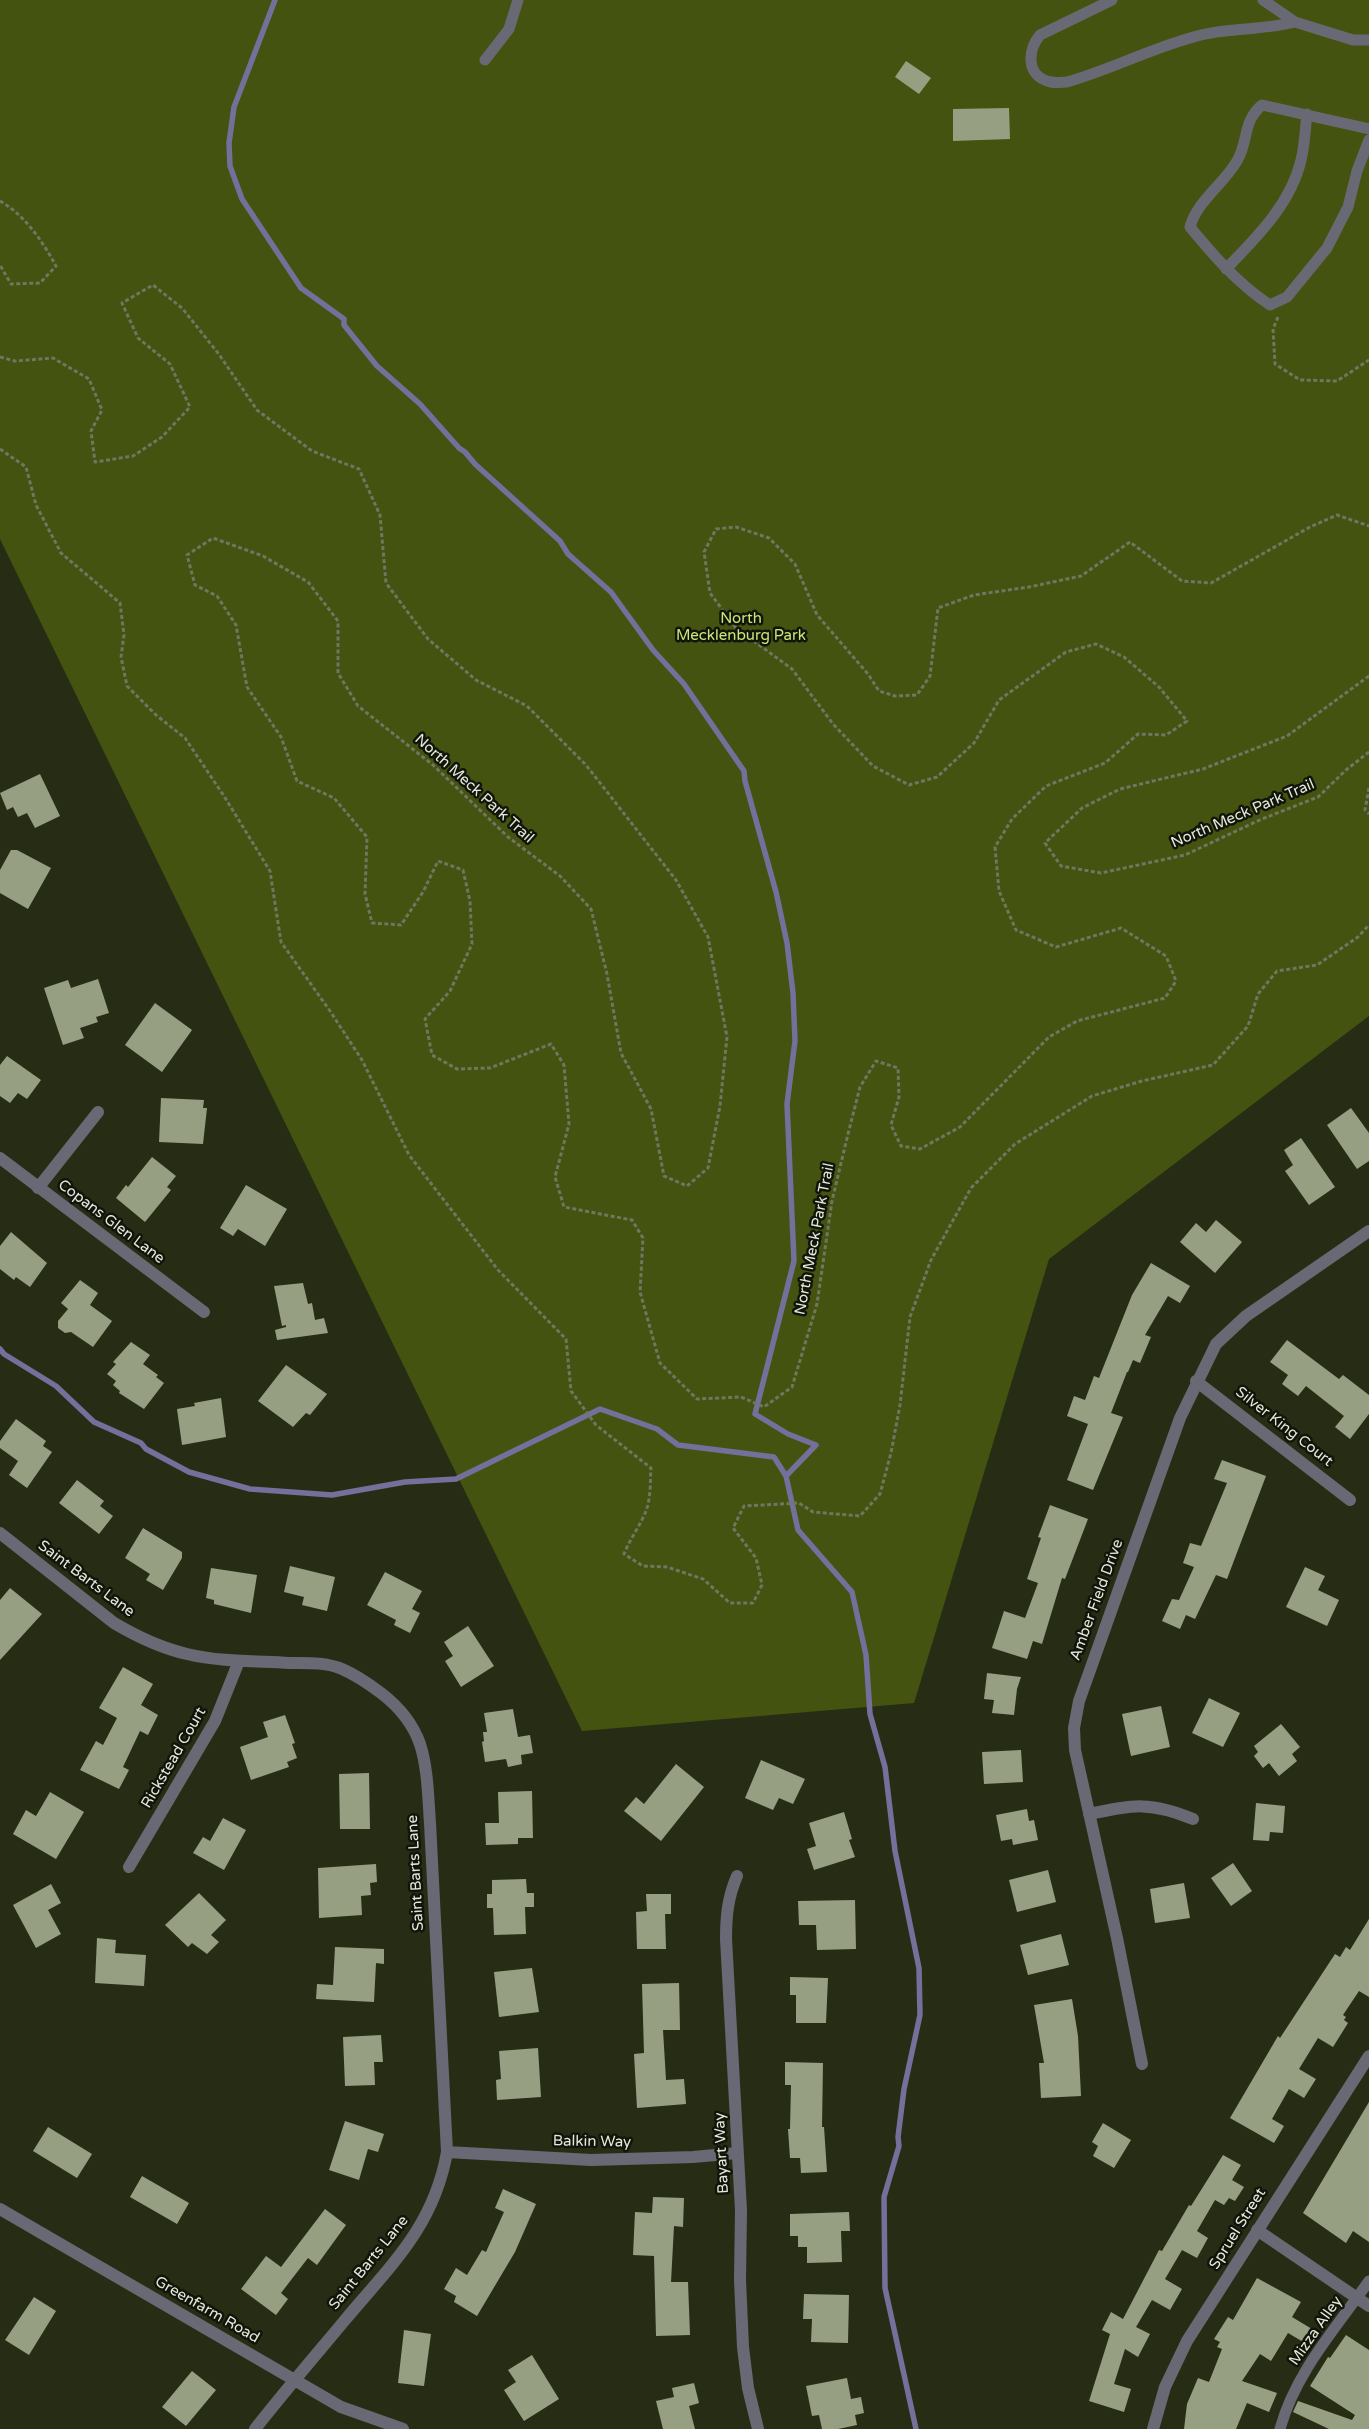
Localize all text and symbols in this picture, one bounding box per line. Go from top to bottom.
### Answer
park label: North Mecklenburg Park [676,610,806,645]
street label: North Meck Park Trail [411,731,537,847]
street label: North Meck Park Trail [1169,776,1317,852]
street label: North Meck Park Trail [791,1162,839,1316]
street label: Copans Glen Lane [54,1176,168,1268]
street label: Silver King Court [1232,1383,1336,1471]
street label: Saint Barts Lane [34,1537,138,1621]
street label: Amber Field Drive [1067,1537,1127,1663]
street label: Rickstead Court [138,1704,210,1812]
street label: Saint Barts Lane [404,1815,428,1931]
street label: Bayart Way [711,2112,733,2194]
street label: Balkin Way [553,2132,631,2152]
street label: Spruel Street [1206,2185,1270,2273]
street label: Saint Barts Lane [325,2212,413,2314]
street label: Greenfarm Road [151,2273,263,2347]
street label: Mizza Alley [1286,2293,1346,2369]

